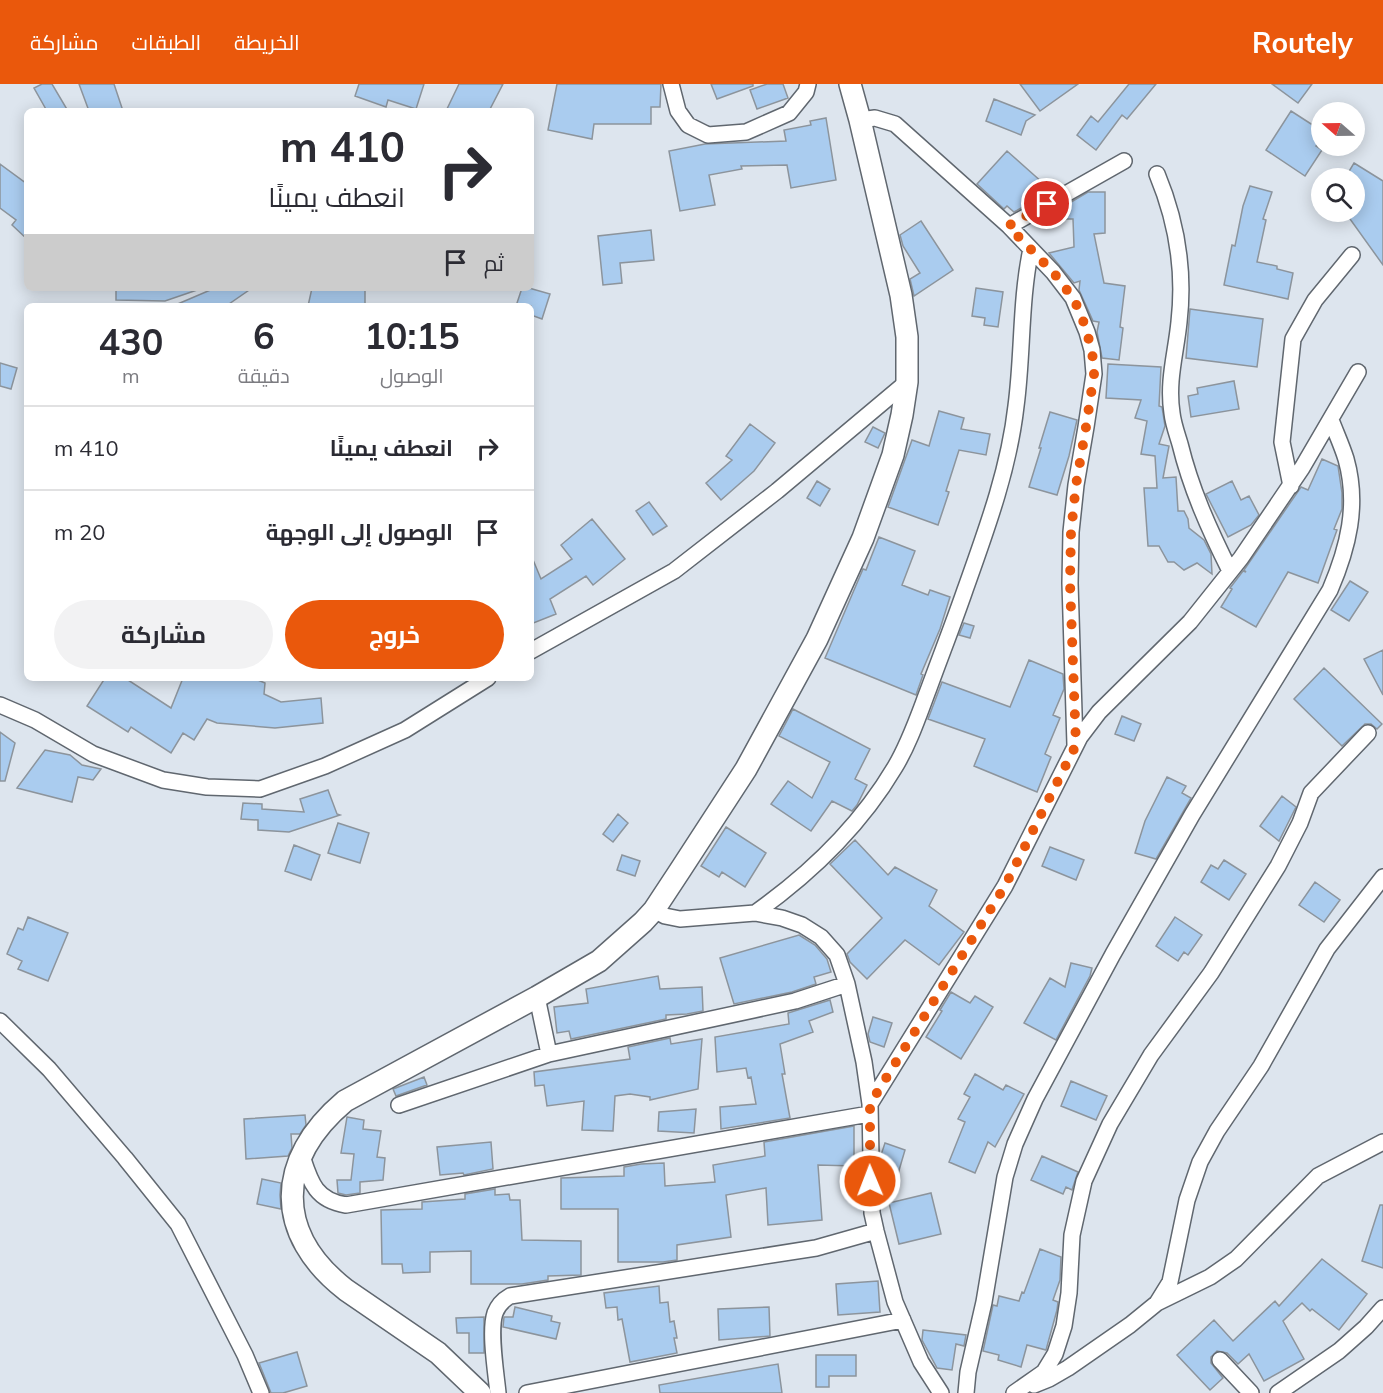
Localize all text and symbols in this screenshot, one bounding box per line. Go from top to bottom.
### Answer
text: Routely [1252,25,1353,60]
text: مشاركة [30,29,99,55]
text: الطبقات [132,29,201,55]
text: الخريطة [234,29,300,55]
north arrow [1311,102,1365,156]
map controls [1311,102,1365,222]
text: 410 m [280,120,405,173]
icon: right [426,132,504,210]
button: search [1311,168,1365,222]
pin [1021,178,1072,229]
text: انعطف يمينًا [268,180,405,214]
icon: arrive [1030,187,1063,220]
icon: arrive [439,246,472,279]
text: ثم [484,249,504,277]
text: 6 [253,313,275,358]
text: 10:15 [364,313,460,358]
text: 430 [98,319,163,364]
text: m [122,363,140,388]
text: دقيقة [238,363,290,388]
text: الوصول [380,363,444,388]
icon: right [471,432,504,465]
text: 410 m [54,434,119,462]
text: انعطف يمينًا [330,434,453,462]
icon: arrive [471,516,504,549]
text: 20 m [54,518,105,546]
text: الوصول إلى الوجهة [266,518,453,546]
button: مشاركة [54,600,273,669]
button: خروج [285,600,504,669]
position arrow [838,1149,902,1213]

